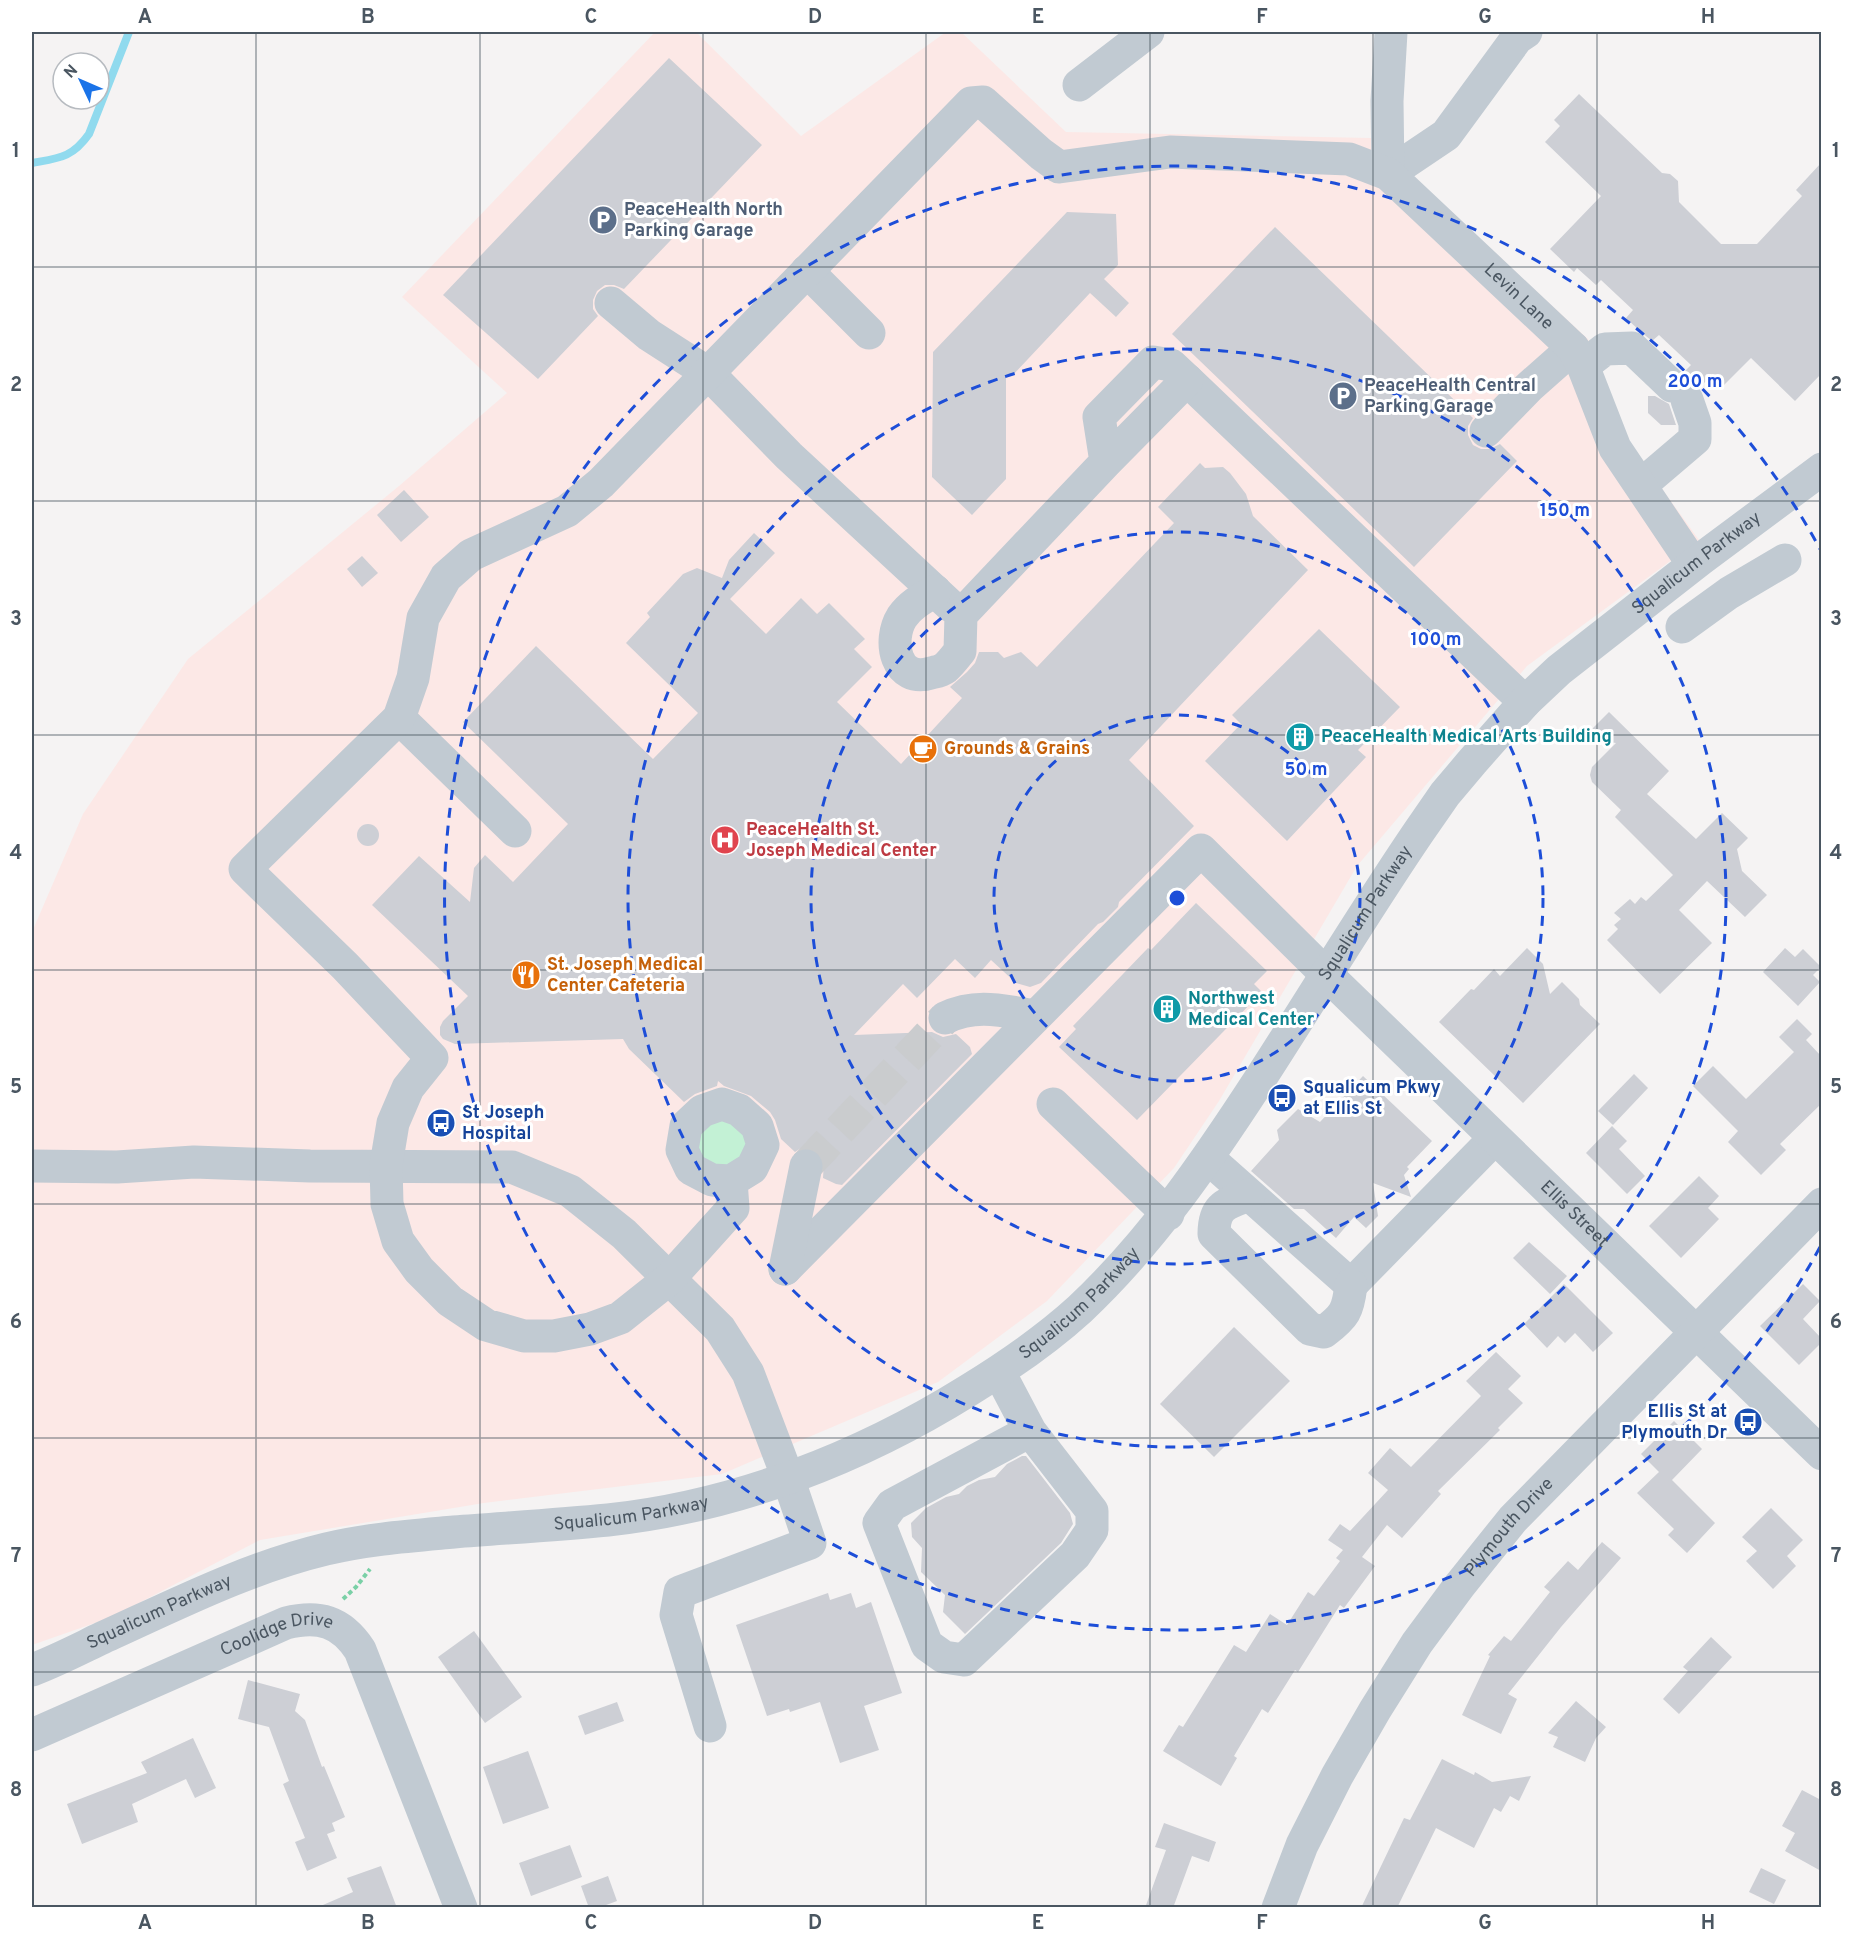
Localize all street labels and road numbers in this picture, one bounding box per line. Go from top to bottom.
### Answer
street label: Levin Lane [1479,258,1558,335]
street label: Squalicum Parkway [1627,507,1766,620]
street label: Squalicum Parkway [1314,841,1418,985]
street label: Ellis Street [1535,1176,1614,1253]
street label: Squalicum Parkway [1015,1242,1145,1365]
street label: Plymouth Drive [1459,1473,1559,1582]
street label: Squalicum Parkway [553,1491,711,1536]
street label: Squalicum Parkway [83,1570,235,1655]
street label: Coolidge Drive [217,1608,336,1662]

